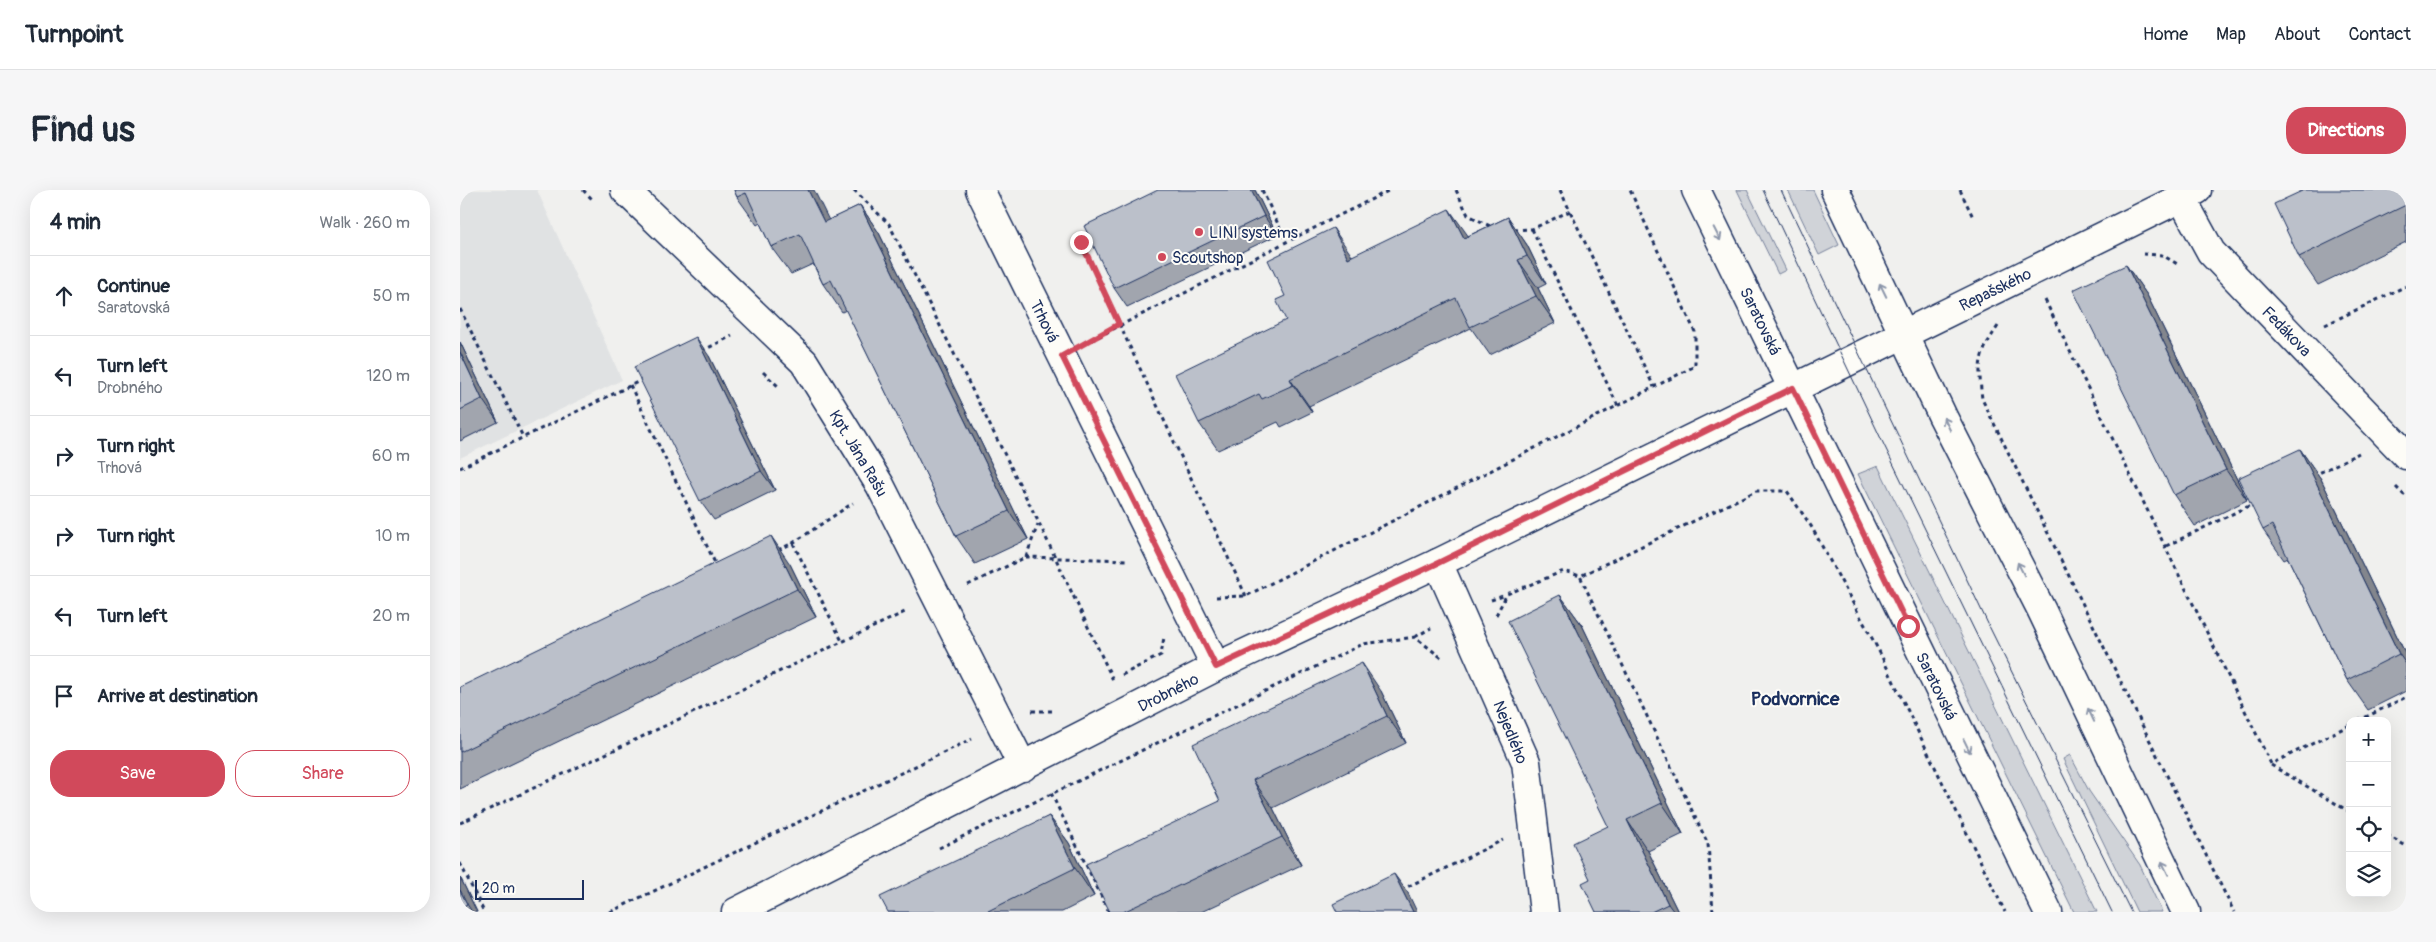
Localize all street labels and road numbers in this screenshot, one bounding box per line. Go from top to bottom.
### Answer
street label: Repašského [1956,264,2035,316]
street label: Saratovská [1735,284,1785,359]
street label: Trhová [1025,297,1063,346]
street label: Fedákova [2257,302,2315,361]
street label: Kpt. Jána Rašu [824,407,892,501]
street label: Saratovská [1911,649,1961,724]
street label: Drobného [1135,669,1203,717]
street label: Nejedlého [1488,698,1532,767]

